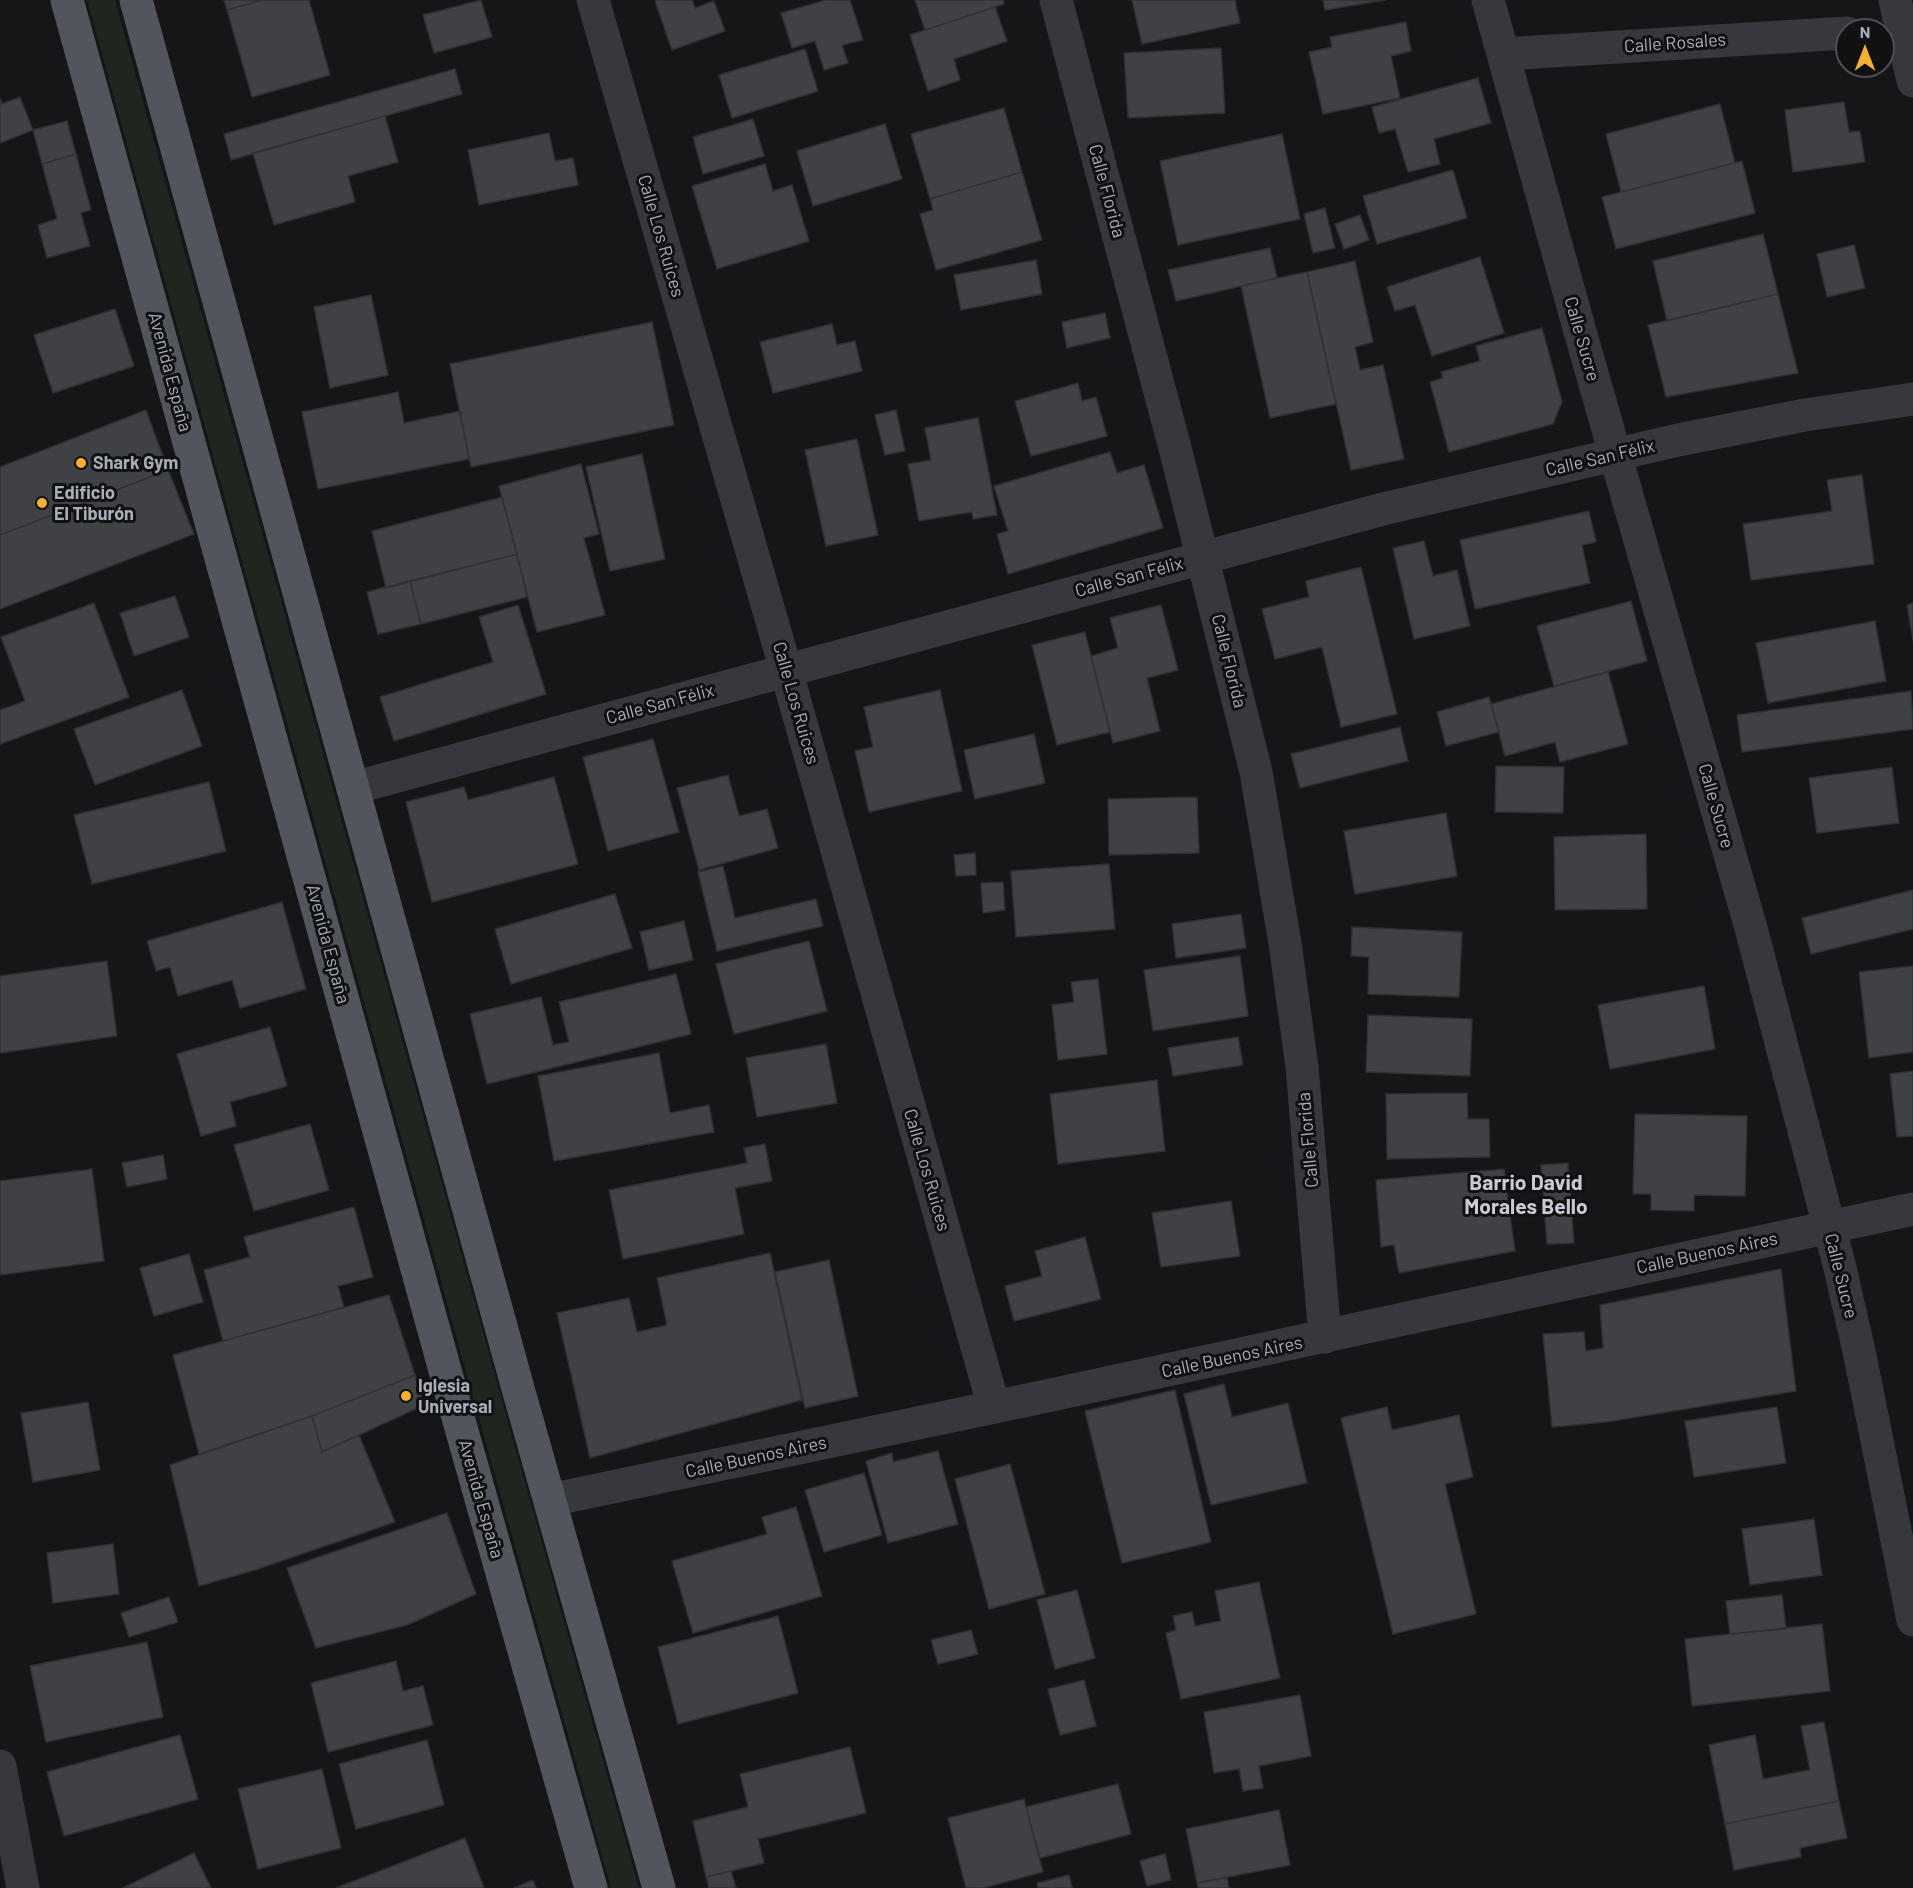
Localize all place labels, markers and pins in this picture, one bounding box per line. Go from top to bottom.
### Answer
place label: Shark Gym [93,452,178,474]
marker: Shark Gym [74,456,88,470]
place label: Edificio El Tiburón [54,482,134,524]
marker: Edificio El Tiburón [35,496,49,510]
place label: Iglesia Universal [418,1375,492,1418]
marker: Iglesia Universal [399,1389,413,1403]

